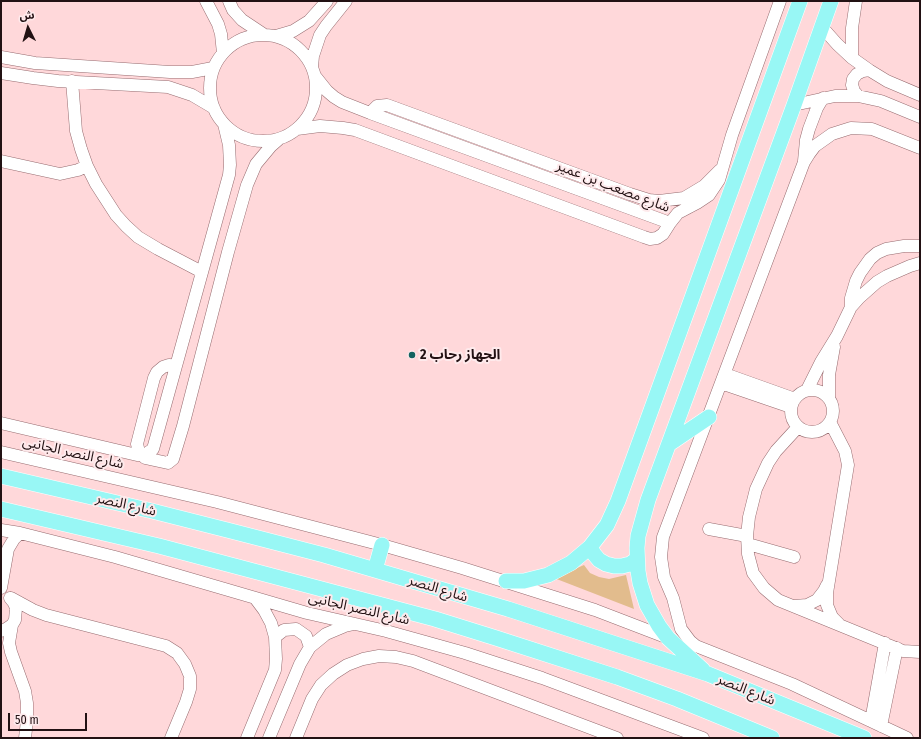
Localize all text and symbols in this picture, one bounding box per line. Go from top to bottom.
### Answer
north arrow [8,8,48,48]
text: ش [19,8,35,23]
street label: شارع مصعب بن عمير [554,158,672,216]
place label: الجهاز رحاب 2 [420,347,500,363]
marker: الجهاز رحاب 2 [407,350,417,360]
street label: شارع النصر الجانبى [21,433,125,473]
street label: شارع النصر [94,490,158,520]
street label: شارع النصر [406,572,470,606]
street label: شارع النصر الجانبى [307,589,411,629]
street label: شارع النصر [714,671,778,709]
scale bar [10,705,89,731]
text: 50 m [15,713,39,727]

